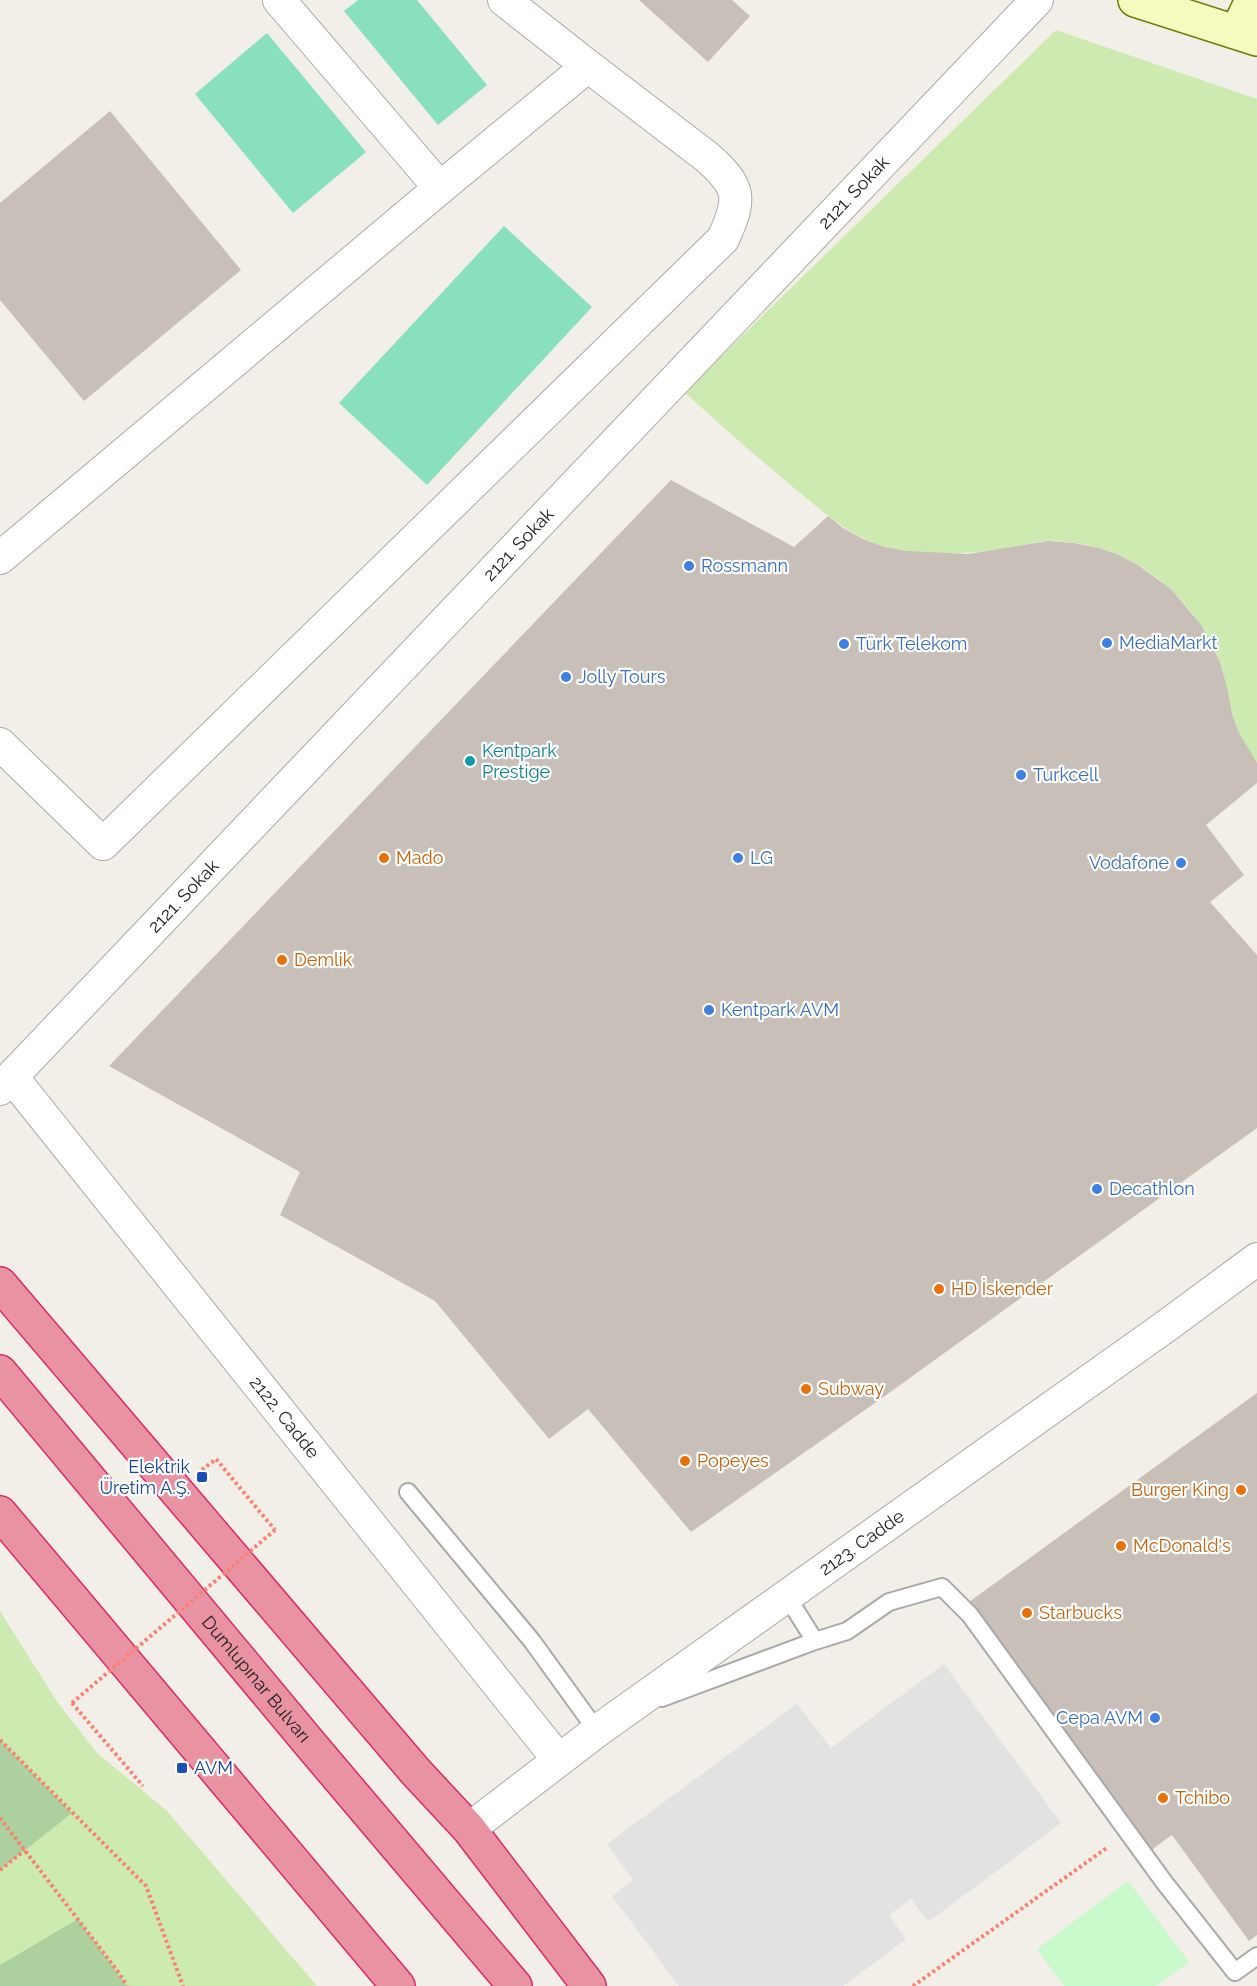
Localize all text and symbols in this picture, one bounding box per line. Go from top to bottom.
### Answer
street label: 2121. Sokak [814,151,893,233]
street label: 2121. Sokak [479,503,558,585]
place label: Rossmann [701,555,788,576]
marker: Rossmann [682,559,696,573]
place label: MediaMarkt [1119,632,1218,653]
place label: Türk Telekom [856,633,967,654]
marker: MediaMarkt [1100,636,1114,650]
marker: Türk Telekom [837,637,851,651]
place label: Jolly Tours [578,666,666,687]
marker: Jolly Tours [559,670,573,684]
place label: Kentpark Prestige [482,740,557,782]
marker: Kentpark Prestige [463,754,477,768]
place label: Turkcell [1033,764,1099,785]
marker: Turkcell [1014,768,1028,782]
place label: Mado [396,847,444,868]
place label: LG [750,847,773,868]
marker: Mado [377,851,391,865]
marker: LG [731,851,745,865]
place label: Vodafone [1089,852,1169,873]
street label: 2121. Sokak [143,855,223,937]
marker: Vodafone [1174,856,1188,870]
place label: Demlik [294,949,353,970]
marker: Demlik [275,953,289,967]
place label: Kentpark AVM [721,999,839,1020]
marker: Kentpark AVM [702,1003,716,1017]
place label: Decathlon [1109,1178,1195,1199]
marker: Decathlon [1090,1182,1104,1196]
place label: HD İskender [951,1278,1054,1299]
marker: HD İskender [932,1282,946,1296]
street label: 2122. Cadde [246,1372,324,1463]
place label: Subway [818,1378,884,1399]
marker: Subway [799,1382,813,1396]
place label: Popeyes [697,1450,769,1471]
marker: Popeyes [678,1454,692,1468]
place label: Elektrik Üretim A.Ş. [100,1456,190,1498]
marker: Elektrik Üretim A.Ş. [195,1470,209,1484]
place label: Burger King [1131,1479,1229,1500]
marker: Burger King [1234,1483,1248,1497]
street label: 2123. Cadde [815,1505,908,1580]
place label: McDonald's [1133,1535,1231,1556]
marker: McDonald's [1114,1539,1128,1553]
place label: Starbucks [1039,1602,1122,1623]
marker: Starbucks [1020,1606,1034,1620]
street label: Dumlupınar Bulvarı [198,1611,315,1746]
place label: Cepa AVM [1056,1707,1143,1728]
marker: Cepa AVM [1148,1711,1162,1725]
place label: AVM [194,1757,233,1778]
marker: AVM [175,1761,189,1775]
place label: Tchibo [1175,1787,1230,1808]
marker: Tchibo [1156,1791,1170,1805]

